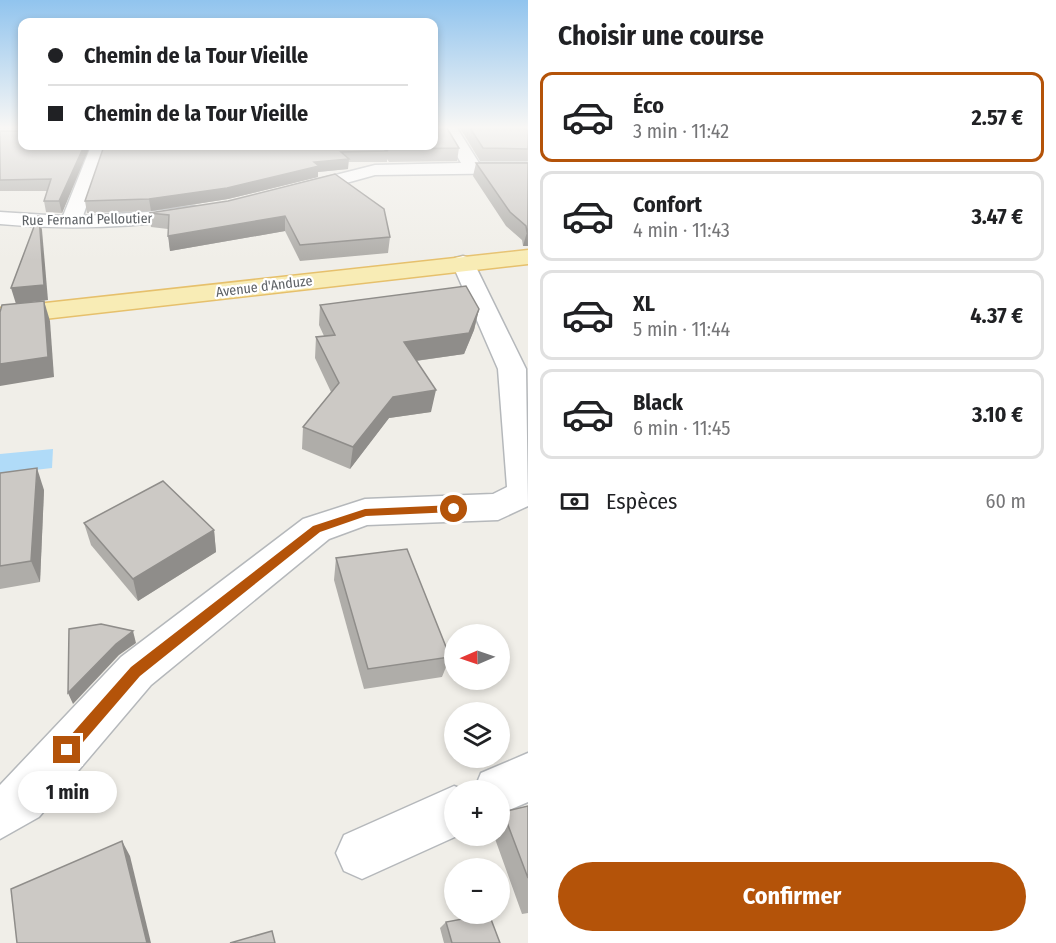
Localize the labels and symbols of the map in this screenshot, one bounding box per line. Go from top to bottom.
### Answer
street label: Rue Fernand Pelloutier [21,210,153,229]
street label: Avenue d'Anduze [215,272,313,301]
route start [440,495,467,522]
north arrow [444,624,510,690]
route end [53,736,80,763]
callout: 1 min [17,771,116,813]

